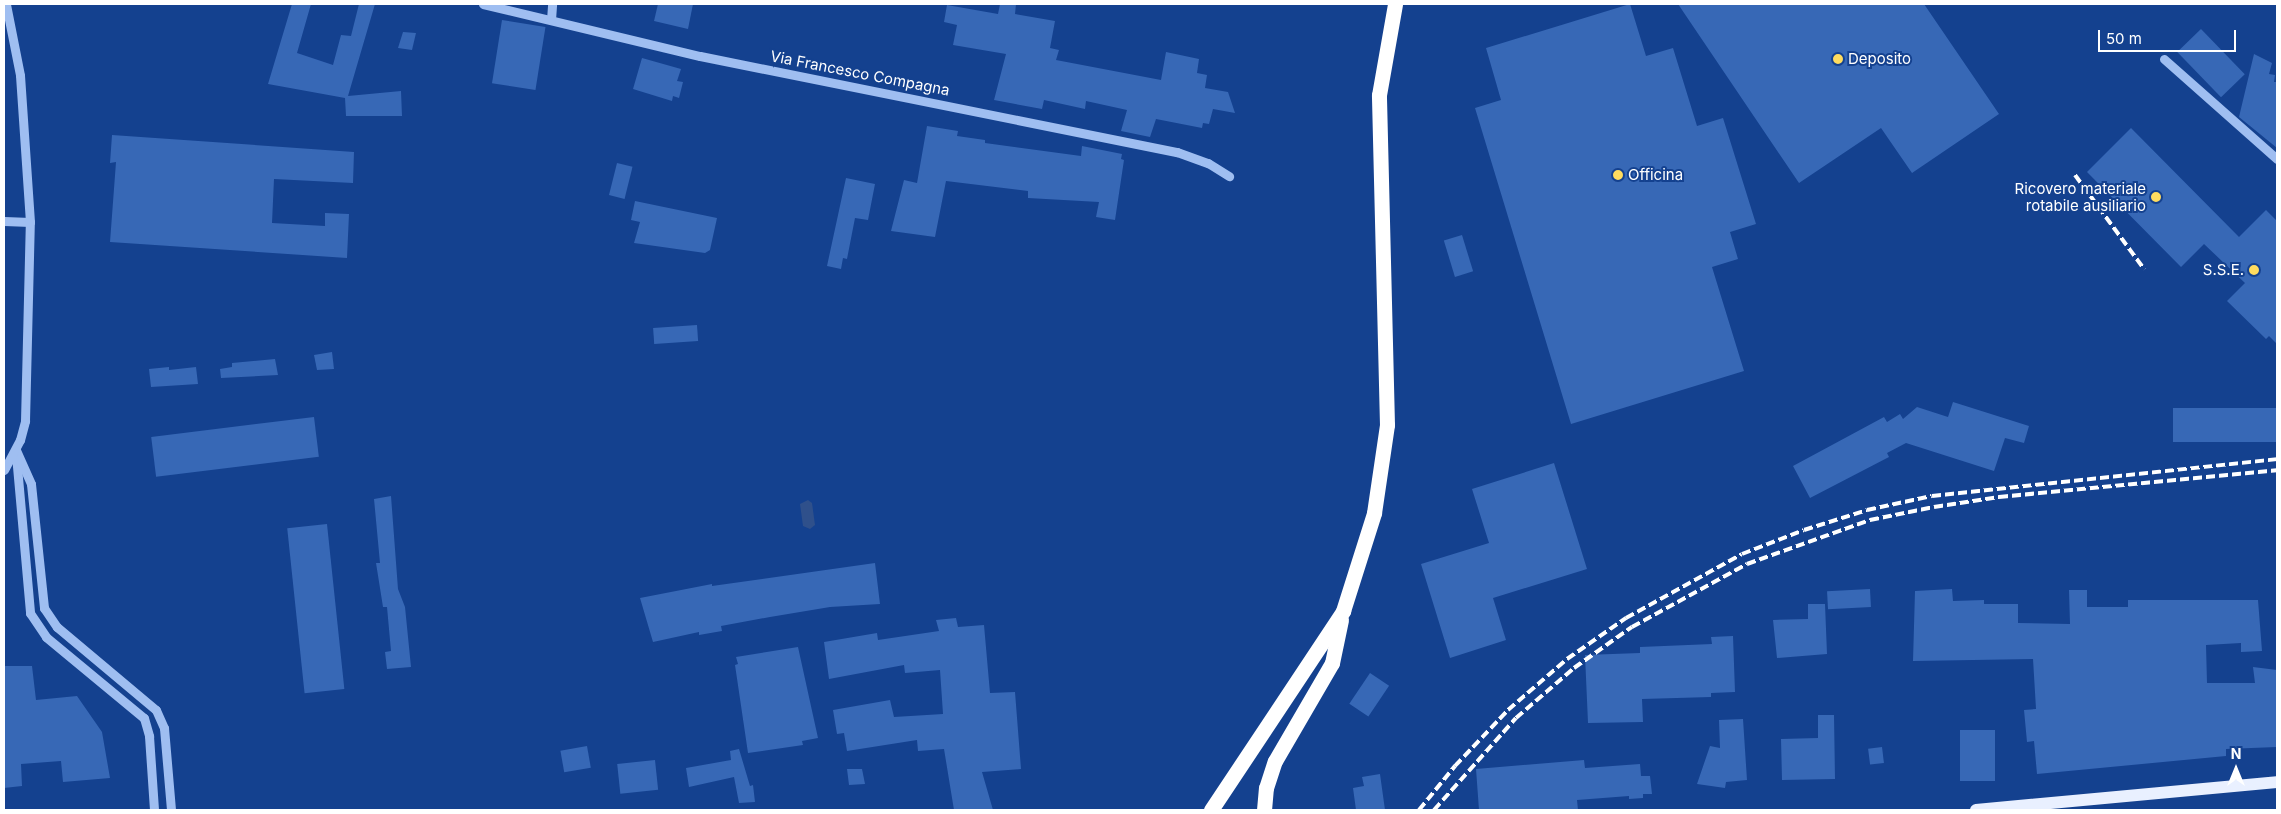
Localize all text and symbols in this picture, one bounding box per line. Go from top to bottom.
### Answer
scale bar [2101,20,2238,52]
text: 50 m [2106,29,2142,48]
street label: Via Francesco Compagna [769,47,951,99]
place label: Deposito [1848,50,1911,68]
marker: Deposito [1832,53,1844,65]
place label: Officina [1628,166,1683,184]
marker: Officina [1612,169,1624,181]
place label: Ricovero materiale rotabile ausiliario [2015,179,2146,214]
marker: Ricovero materiale rotabile ausiliario [2150,191,2162,203]
place label: S.S.E. [2203,261,2244,279]
marker: S.S.E. [2248,264,2260,276]
north arrow [2211,744,2261,794]
text: N [2231,745,2241,762]

